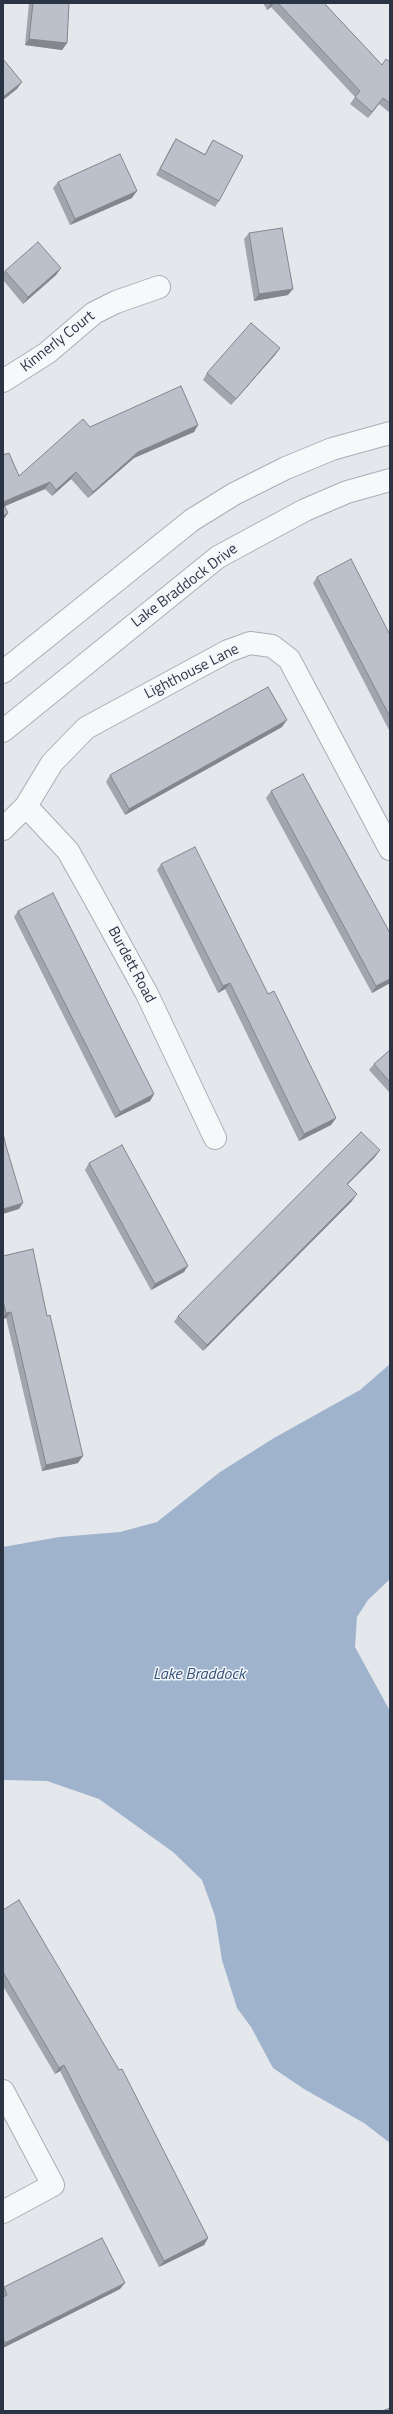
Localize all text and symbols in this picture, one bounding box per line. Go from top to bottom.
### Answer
street label: Kinnerly Court [17,307,99,377]
street label: Lake Braddock Drive [128,540,242,632]
street label: Lighthouse Lane [142,640,242,704]
street label: Burdett Road [103,924,159,1006]
water label: Lake Braddock [153,1665,245,1685]

